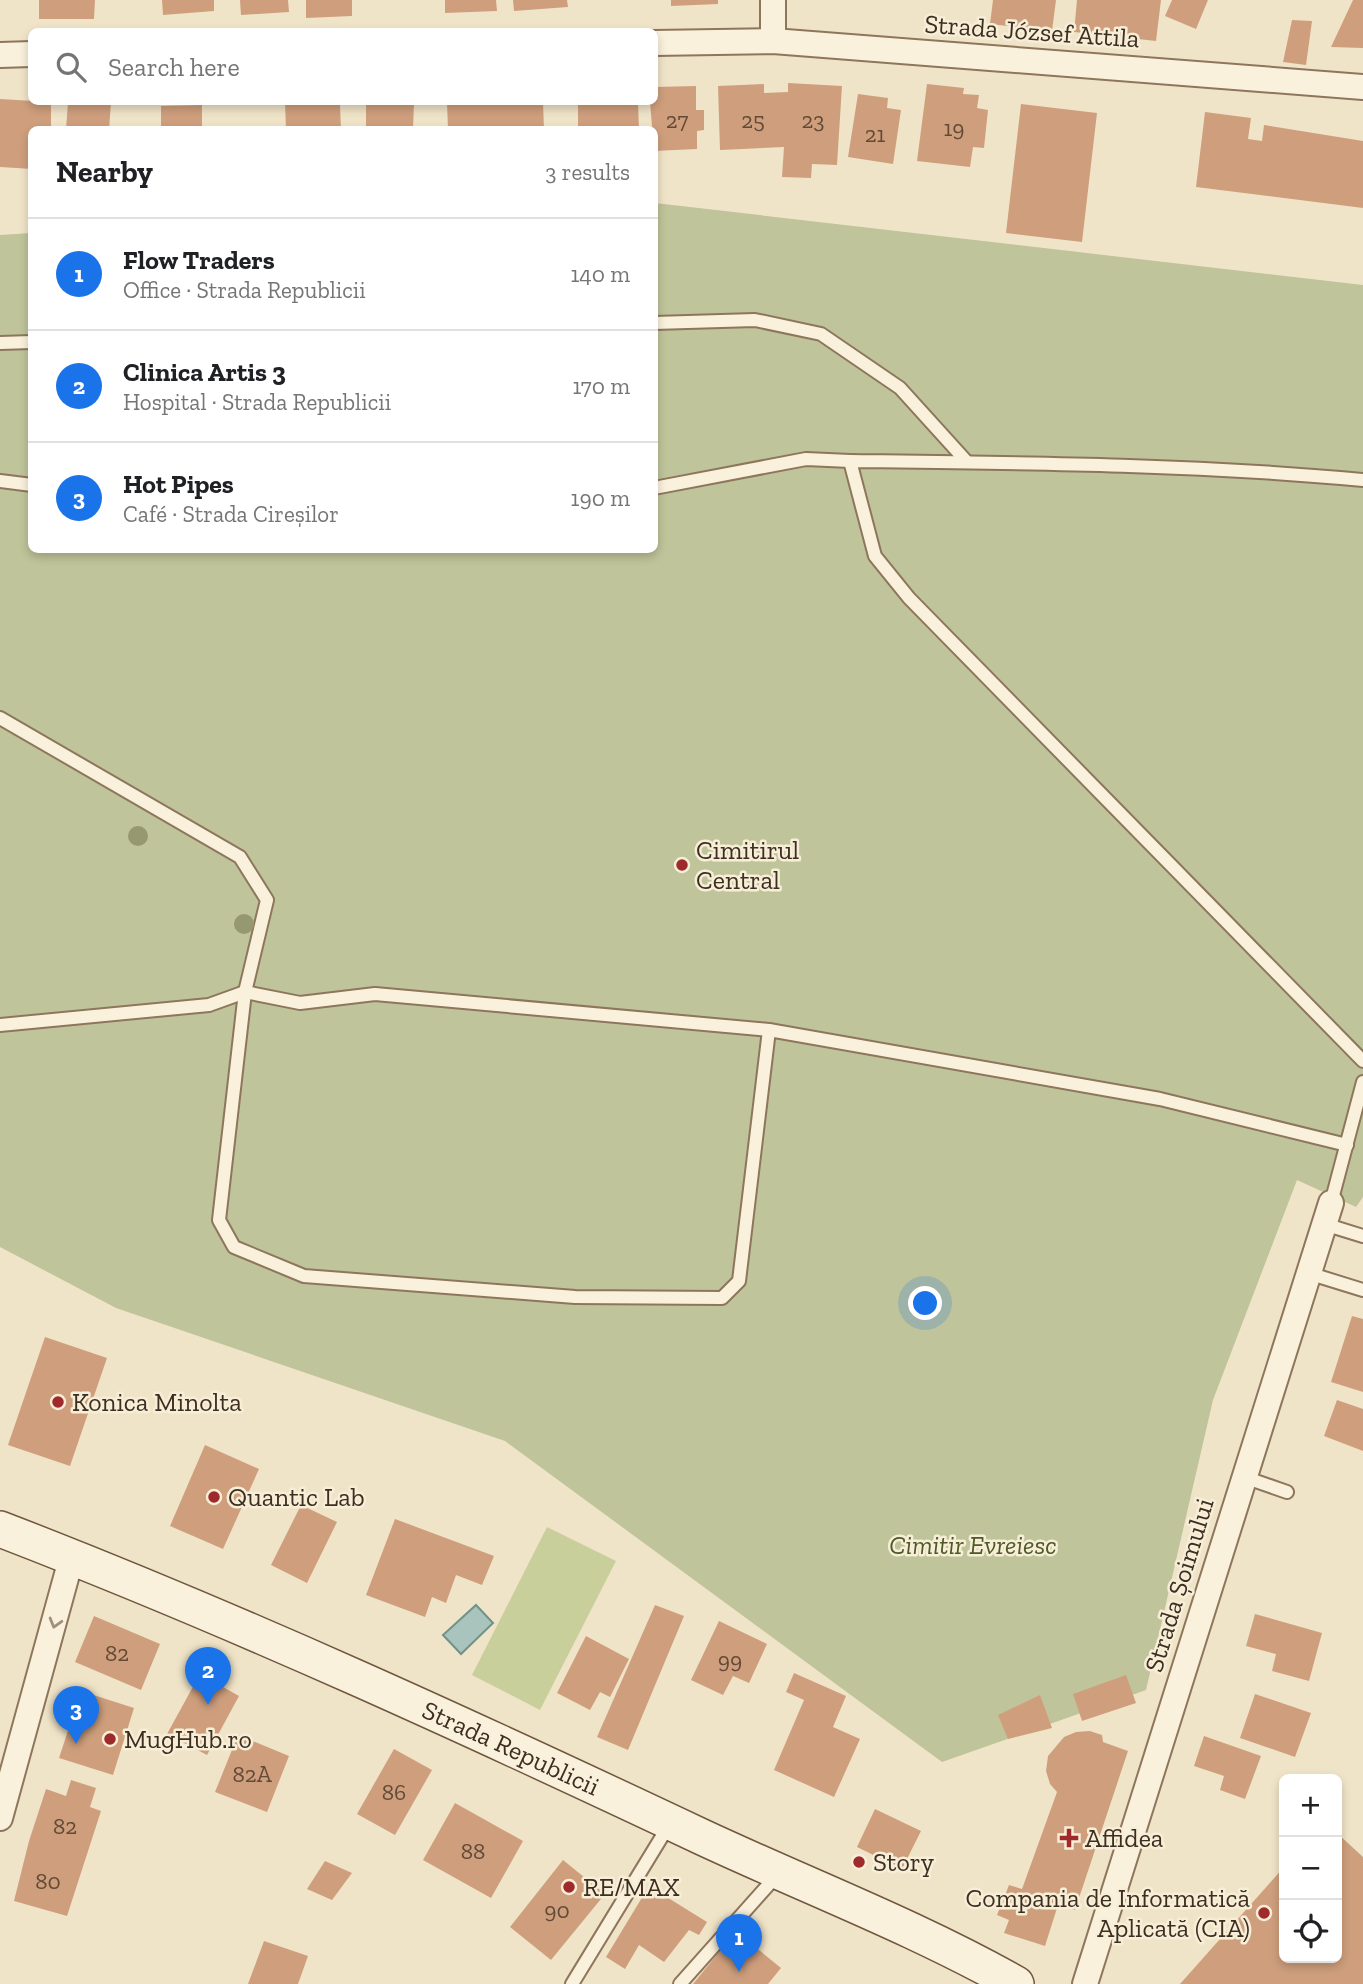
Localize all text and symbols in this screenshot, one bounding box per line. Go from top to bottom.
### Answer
street label: Strada József Attila [923,8,1141,55]
search box [28,28,658,105]
icon: search [52,48,90,86]
text: Search here [108,51,240,83]
house number: 27 [666,106,689,134]
house number: 25 [741,106,765,134]
house number: 23 [801,106,825,134]
house number: 19 [943,114,965,142]
house number: 21 [865,120,885,148]
text: Nearby [56,154,153,190]
text: 3 results [545,158,630,186]
text: Flow Traders [123,244,275,276]
text: 1 [74,260,84,288]
text: 140 m [570,260,630,288]
text: Office · Strada Republicii [123,276,366,304]
text: Clinica Artis 3 [123,356,286,388]
text: 2 [73,372,85,400]
text: 170 m [572,372,630,400]
text: Hospital · Strada Republicii [123,388,391,416]
text: Hot Pipes [123,468,234,500]
text: 3 [73,484,85,512]
text: 190 m [571,484,630,512]
text: Café · Strada Cireșilor [123,500,339,528]
place label: Cimitirul Central [696,834,799,896]
marker: Cimitirul Central [674,857,690,873]
your location [908,1286,942,1320]
place label: Konica Minolta [72,1386,242,1418]
marker: Konica Minolta [50,1394,66,1410]
place label: Quantic Lab [228,1481,365,1513]
marker: Quantic Lab [206,1489,222,1505]
street label: Strada Șoimului [1137,1494,1221,1676]
park label: Cimitir Evreiesc [889,1529,1057,1561]
one-way arrow [49,1616,64,1628]
house number: 82 [105,1639,129,1667]
house number: 99 [718,1646,742,1674]
pin: 2 [185,1647,231,1705]
pin: 3 [53,1686,99,1744]
street label: Strada Republicii [417,1693,605,1803]
place label: MugHub.ro [124,1723,252,1755]
marker: MugHub.ro [102,1731,118,1747]
house number: 82A [232,1760,273,1788]
map controls [1279,1774,1342,1963]
button: + [1279,1774,1342,1837]
house number: 86 [382,1778,406,1806]
house number: 82 [53,1812,77,1840]
place label: Affidea [1085,1822,1164,1854]
marker: Affidea [1059,1828,1079,1848]
house number: 88 [461,1837,485,1865]
button: − [1279,1837,1342,1900]
place label: Story [873,1846,935,1878]
marker: Story [851,1854,867,1870]
house number: 80 [35,1867,61,1895]
place label: RE/MAX [583,1871,680,1903]
marker: RE/MAX [561,1879,577,1895]
place label: Compania de Informatică Aplicată (CIA) [965,1882,1250,1944]
house number: 90 [544,1896,570,1924]
button: locate [1279,1900,1342,1963]
marker: Compania de Informatică Aplicată (CIA) [1256,1905,1272,1921]
pin: 1 [716,1914,762,1972]

